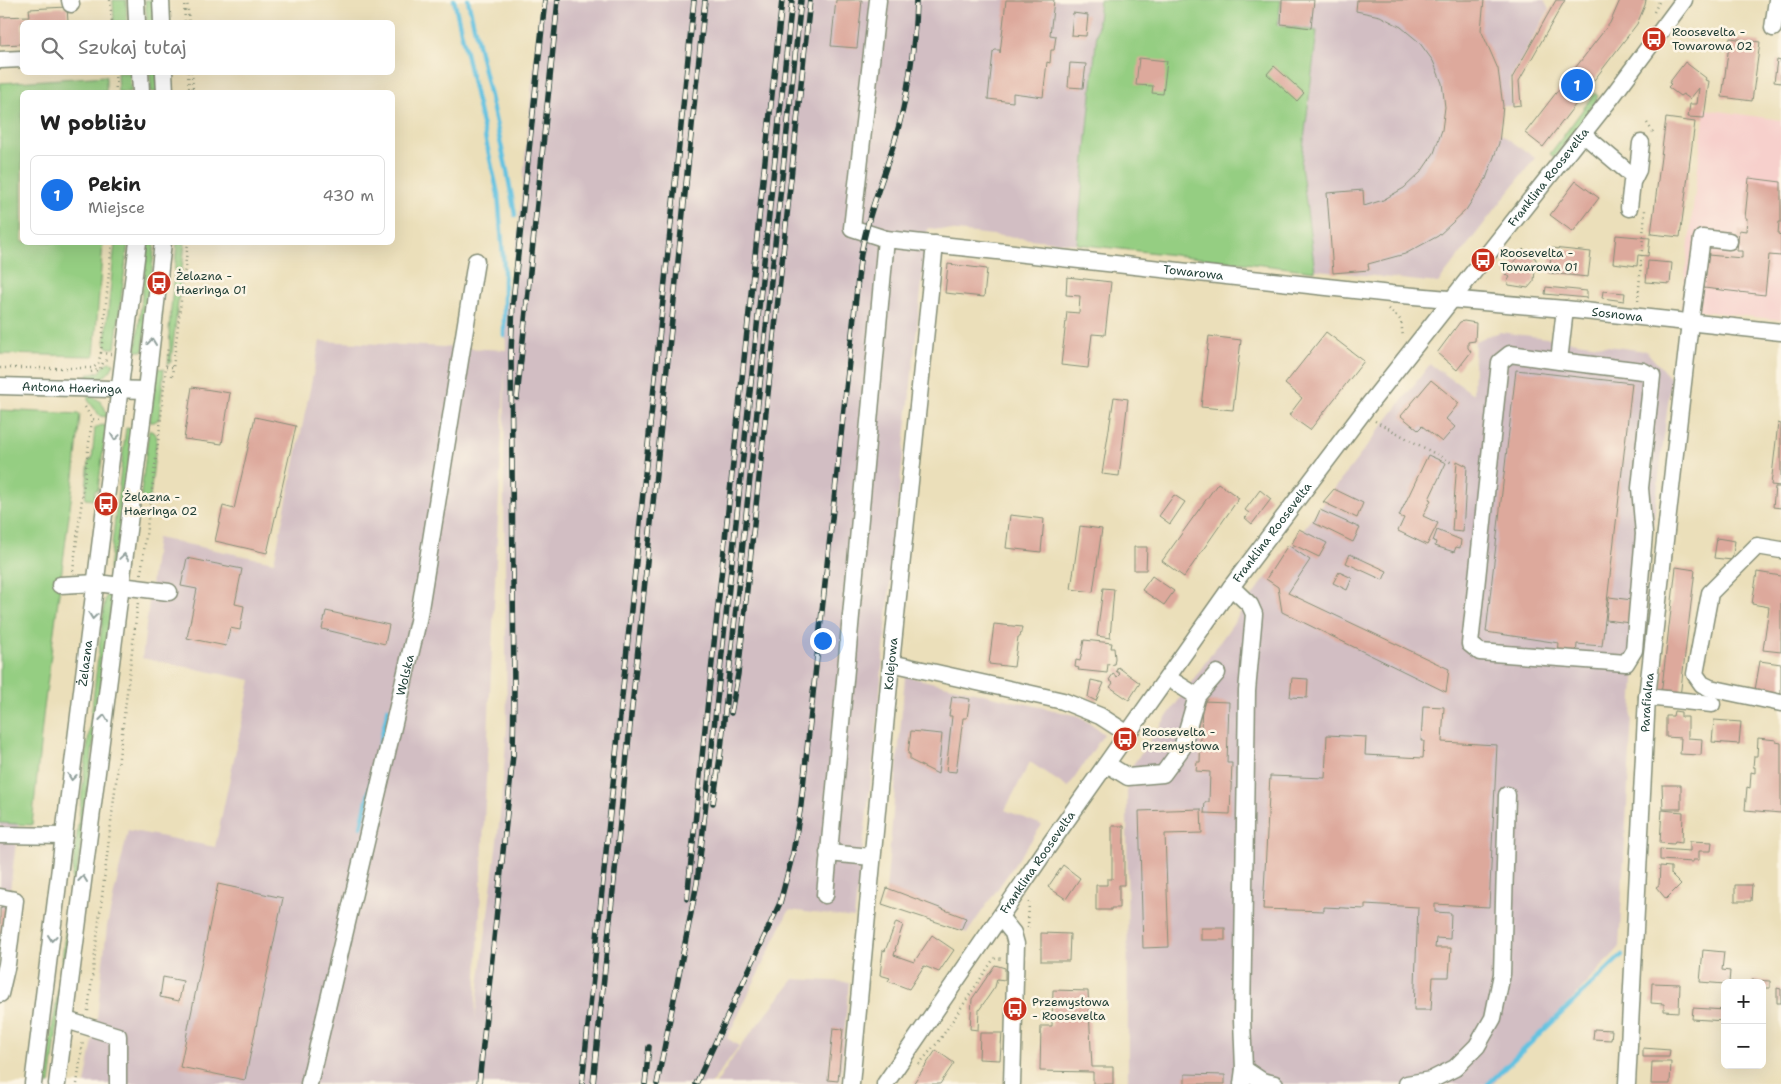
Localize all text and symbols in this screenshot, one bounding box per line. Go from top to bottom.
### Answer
search box [20,20,395,75]
place label: Roosevelta - Towarowa 02 [1672,24,1753,54]
bus stop icon: Roosevelta - Towarowa 02 [1641,26,1667,52]
icon: search [38,34,66,62]
text: Szukaj tutaj [78,35,187,60]
pin: 1 [1561,66,1593,104]
text: W pobliżu [40,109,147,137]
street label: Franklina Roosevelta [1504,124,1593,230]
text: Pekin [88,172,141,197]
text: 1 [53,185,61,206]
text: 430 m [323,185,374,206]
text: Miejsce [88,197,145,218]
place label: Roosevelta - Towarowa 01 [1500,245,1578,275]
bus stop icon: Roosevelta - Towarowa 01 [1470,247,1496,273]
street label: Towarowa [1162,261,1225,284]
place label: Żelazna - Haeringa 01 [176,268,246,298]
bus stop icon: Żelazna - Haeringa 01 [146,270,172,296]
street label: Sosnowa [1591,304,1644,325]
one-way arrow [146,337,157,345]
street label: Antona Haeringa [22,379,123,397]
one-way arrow [110,433,121,441]
street label: Franklina Roosevelta [1229,479,1316,586]
place label: Żelazna - Haeringa 02 [124,489,197,519]
bus stop icon: Żelazna - Haeringa 02 [93,491,119,517]
one-way arrow [118,553,129,561]
one-way arrow [88,612,99,620]
your location [810,628,836,654]
street label: Kolejowa [880,636,902,691]
street label: Żelazna [75,639,96,687]
street label: Wolska [393,653,418,697]
street label: Parafialna [1637,671,1658,733]
one-way arrow [98,714,109,722]
place label: Roosevelta - Przemysłowa [1142,724,1220,754]
bus stop icon: Roosevelta - Przemysłowa [1112,726,1138,752]
one-way arrow [67,773,78,781]
street label: Franklina Roosevelta [996,807,1079,917]
one-way arrow [77,875,88,883]
one-way arrow [47,934,58,942]
map controls [1721,979,1766,1069]
button: + [1721,979,1766,1024]
place label: Przemysłowa - Roosevelta [1032,994,1110,1024]
bus stop icon: Przemysłowa - Roosevelta [1002,996,1028,1022]
button: − [1721,1024,1766,1069]

